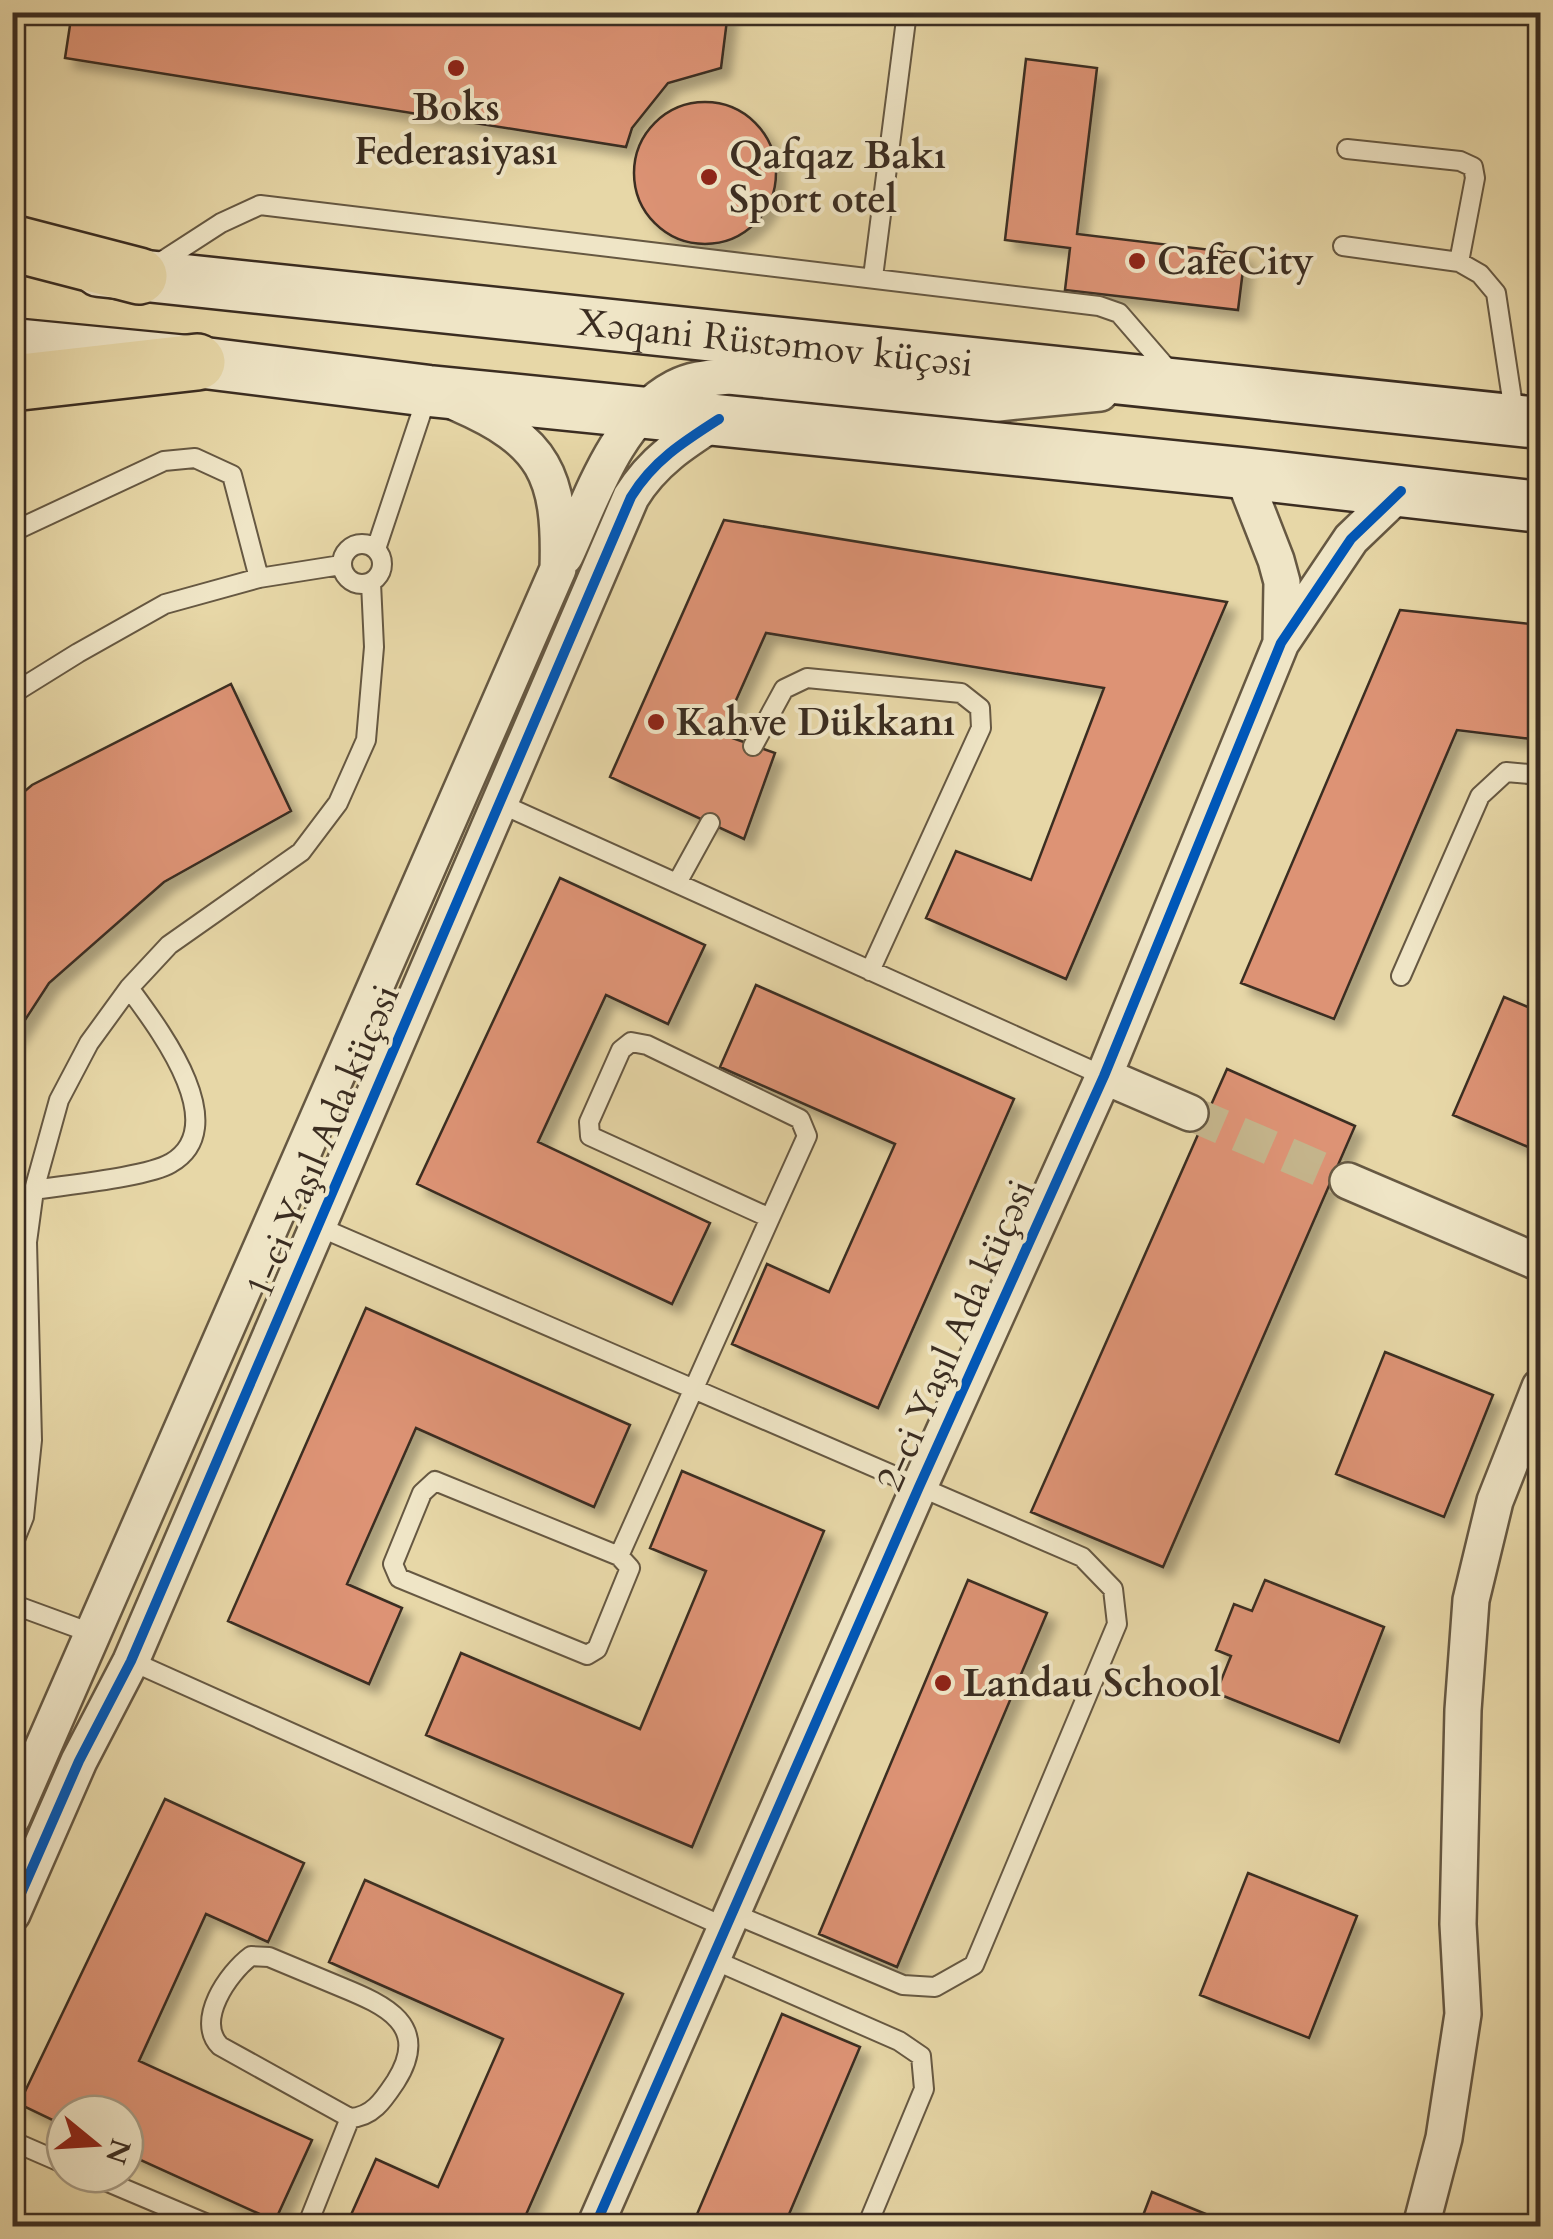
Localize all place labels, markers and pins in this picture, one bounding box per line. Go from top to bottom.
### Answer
marker: Boks Federasiyası [445,57,467,79]
place label: Boks Federasiyası [354,82,558,178]
place label: Qafqaz Bakı Sport otel [729,130,946,226]
marker: Qafqaz Bakı Sport otel [698,166,720,188]
place label: CafeCity [1157,236,1314,288]
marker: CafeCity [1126,250,1148,272]
place label: Kahve Dükkanı [676,697,955,749]
marker: Kahve Dükkanı [645,711,667,733]
place label: Landau School [963,1658,1221,1710]
marker: Landau School [932,1672,954,1694]

